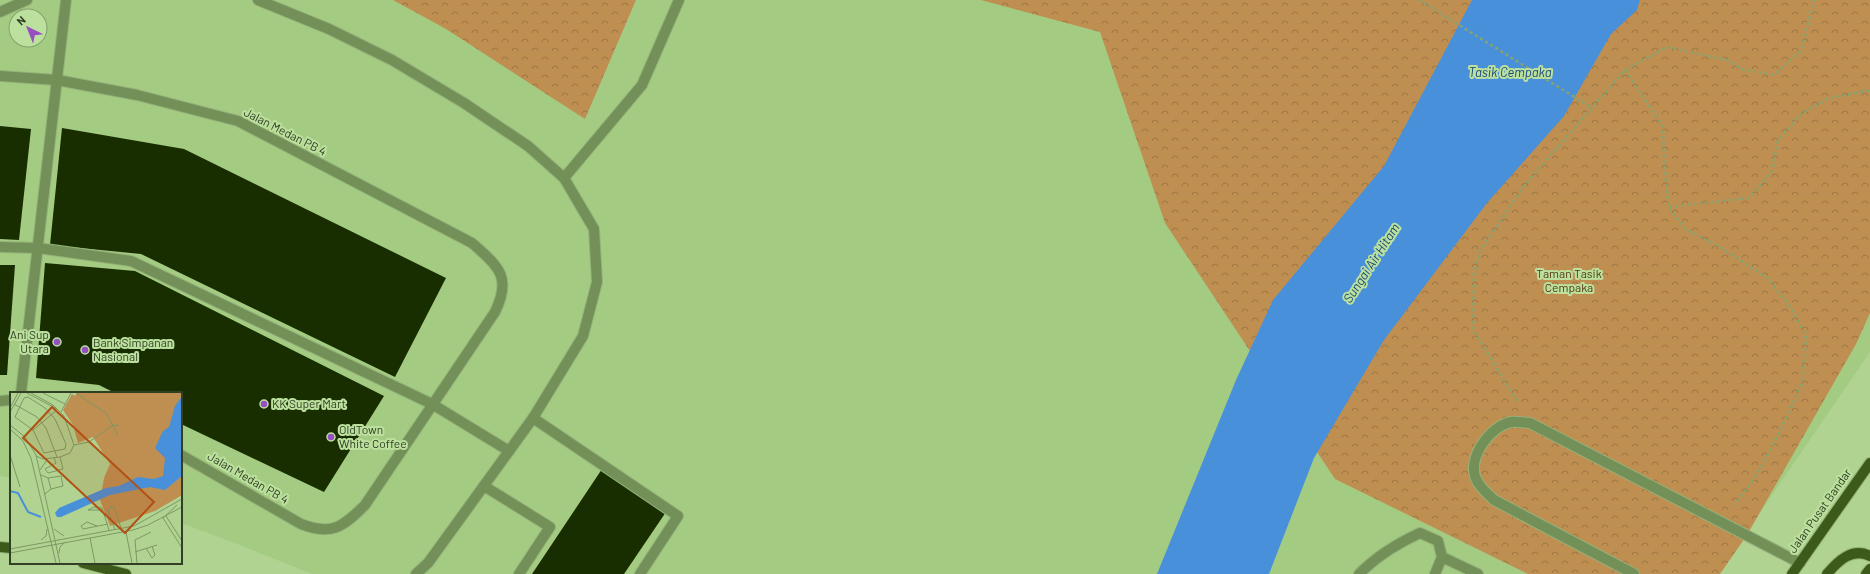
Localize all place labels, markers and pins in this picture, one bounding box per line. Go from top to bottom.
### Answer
place label: Ani Sup Utara [10,327,49,355]
place label: Bank Simpanan Nasional [93,335,173,363]
marker: Ani Sup Utara [52,337,62,347]
marker: Bank Simpanan Nasional [80,345,90,355]
place label: KK Super Mart [272,396,346,410]
marker: KK Super Mart [259,399,269,409]
place label: OldTown White Coffee [339,422,407,450]
marker: OldTown White Coffee [326,432,336,442]

